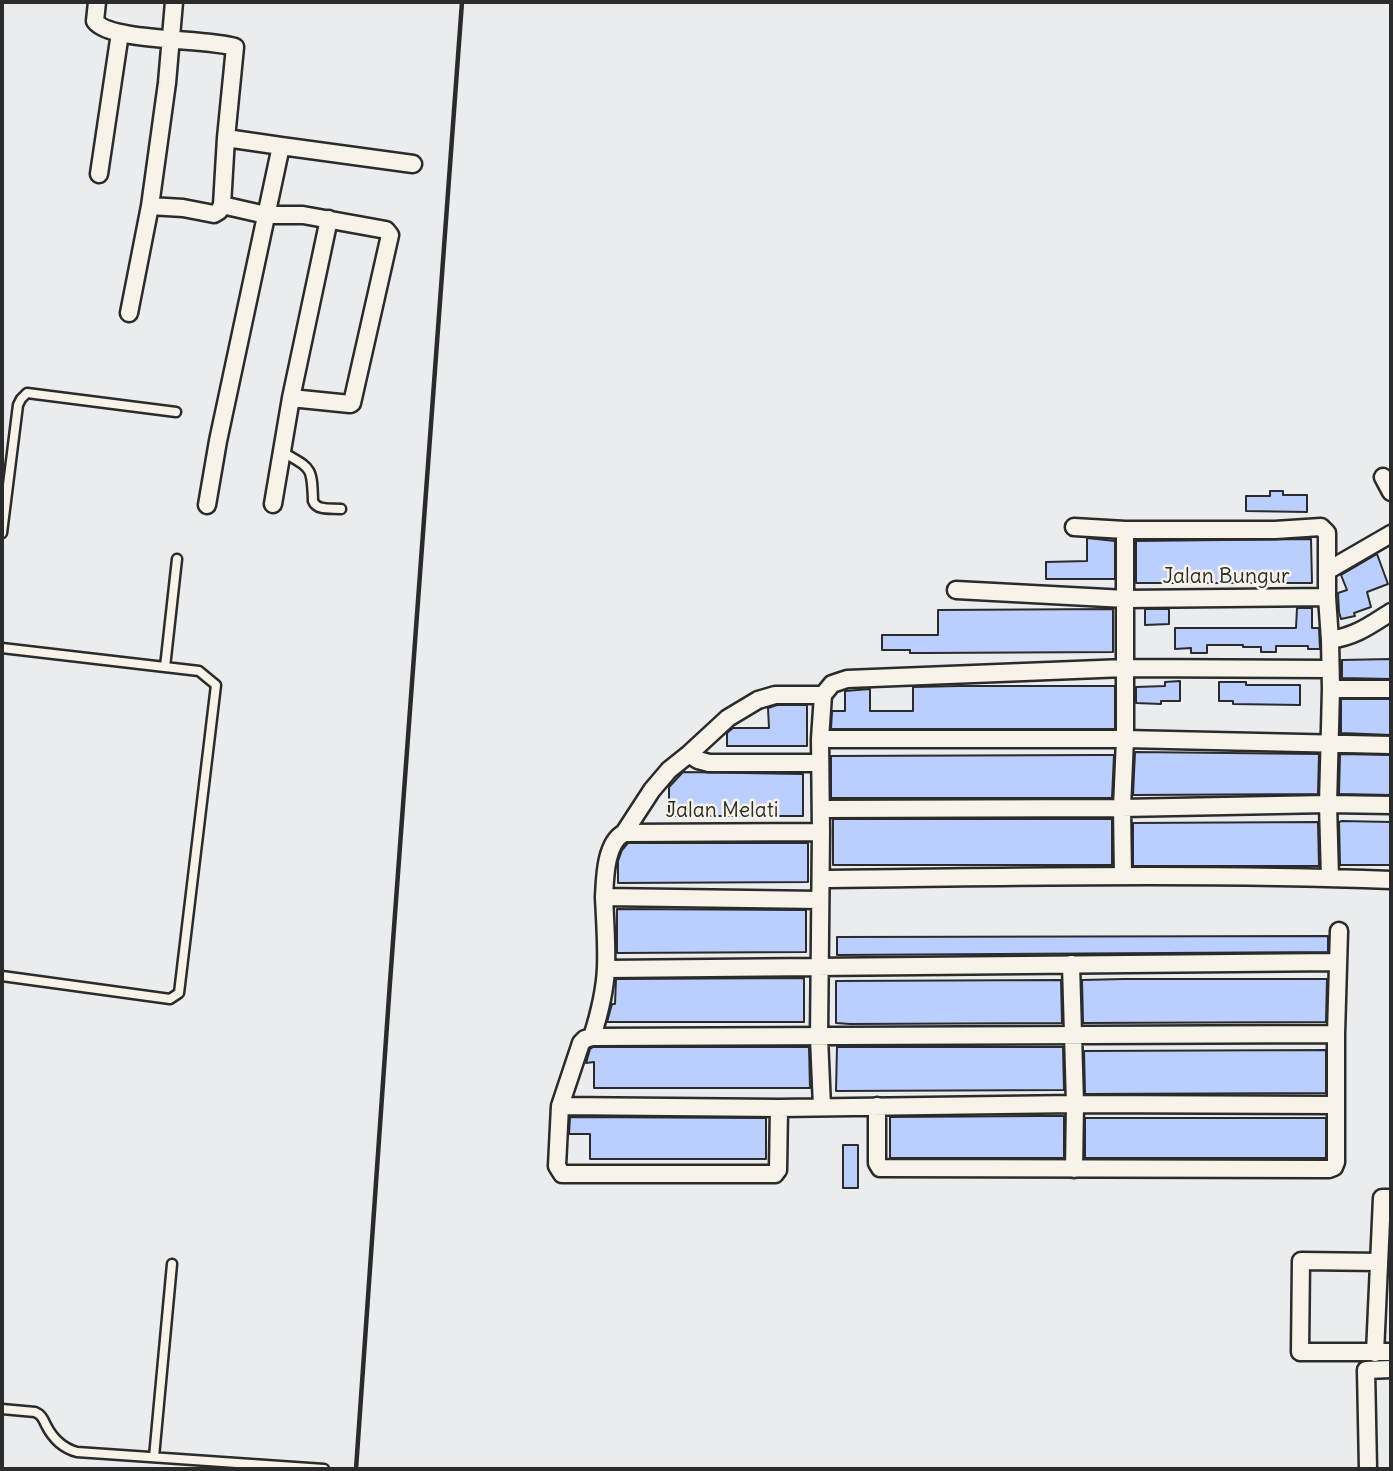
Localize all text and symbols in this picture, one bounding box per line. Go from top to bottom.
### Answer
street label: Jalan Bungur [1162,564,1290,590]
street label: Jalan Melati [665,798,779,824]

